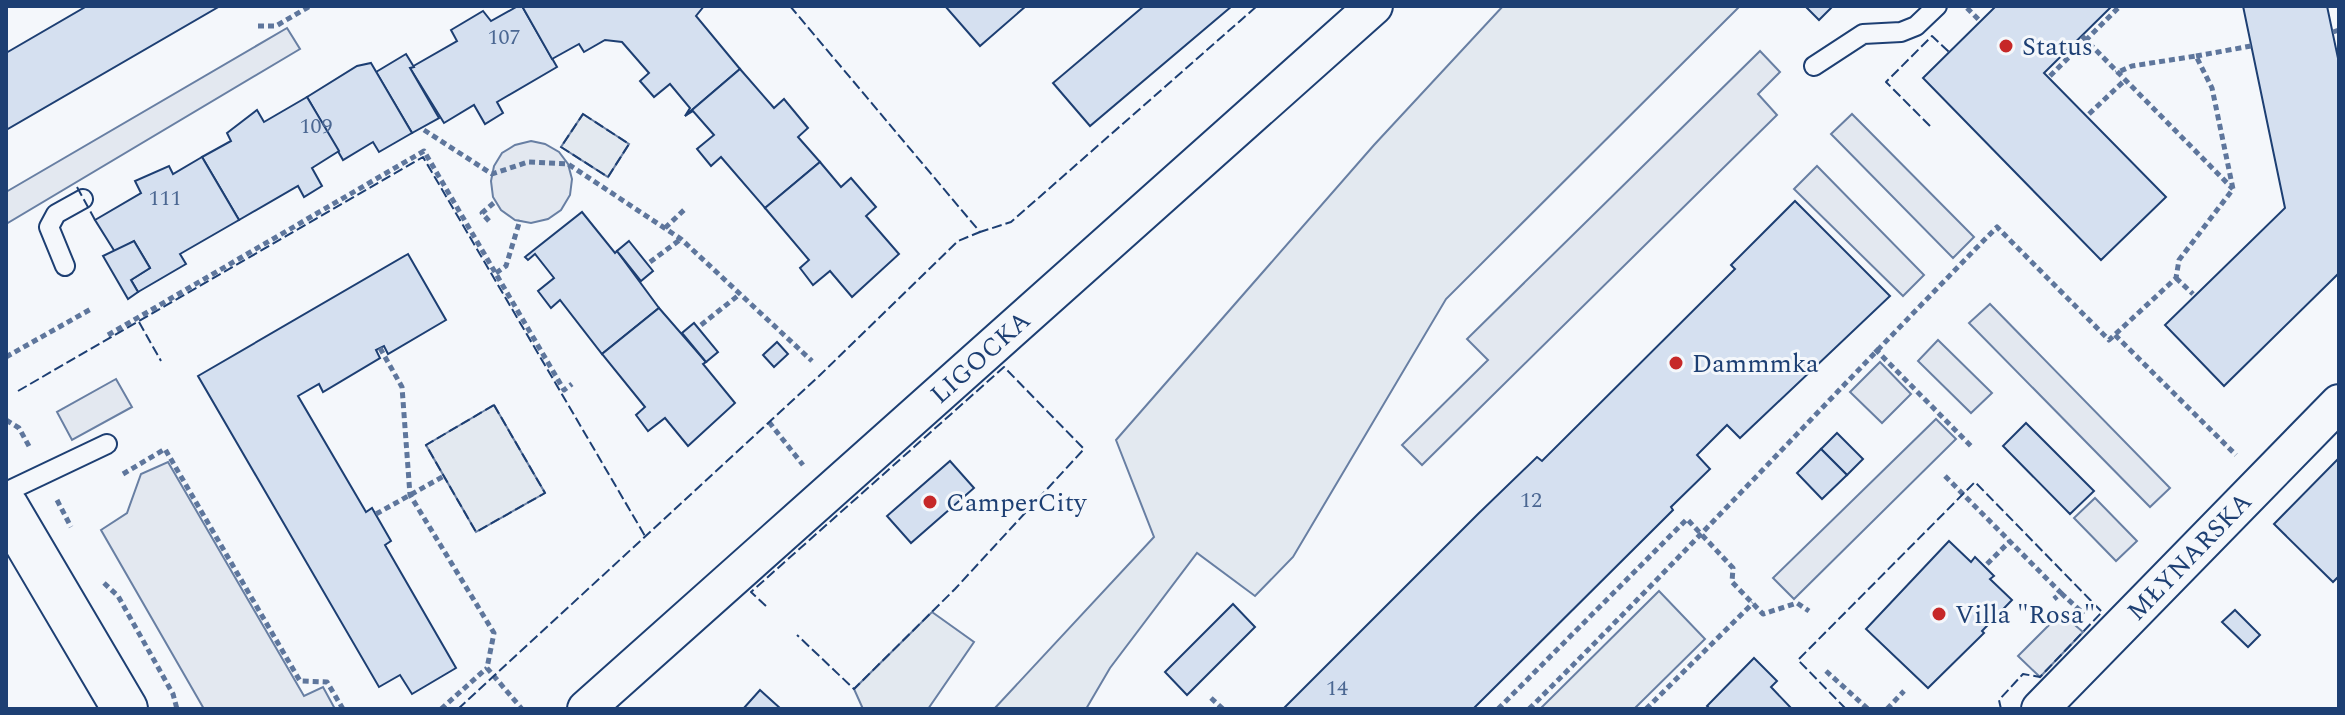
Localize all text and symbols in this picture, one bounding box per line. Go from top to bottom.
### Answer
house number: 107 [487,21,521,54]
place label: Status [2022,27,2093,67]
marker: Status [1997,37,2015,55]
house number: 109 [299,110,333,143]
house number: 111 [148,182,182,215]
street label: LIGOCKA [921,301,1040,414]
place label: Dammmka [1692,344,1819,384]
marker: Dammmka [1667,354,1685,372]
place label: CamperCity [946,483,1088,523]
street label: MŁYNARSKA [2118,483,2262,630]
house number: 12 [1520,484,1542,517]
marker: CamperCity [921,493,939,511]
place label: Villa "Rosa" [1955,595,2095,635]
marker: Villa "Rosa" [1930,605,1948,623]
house number: 14 [1326,672,1348,705]

